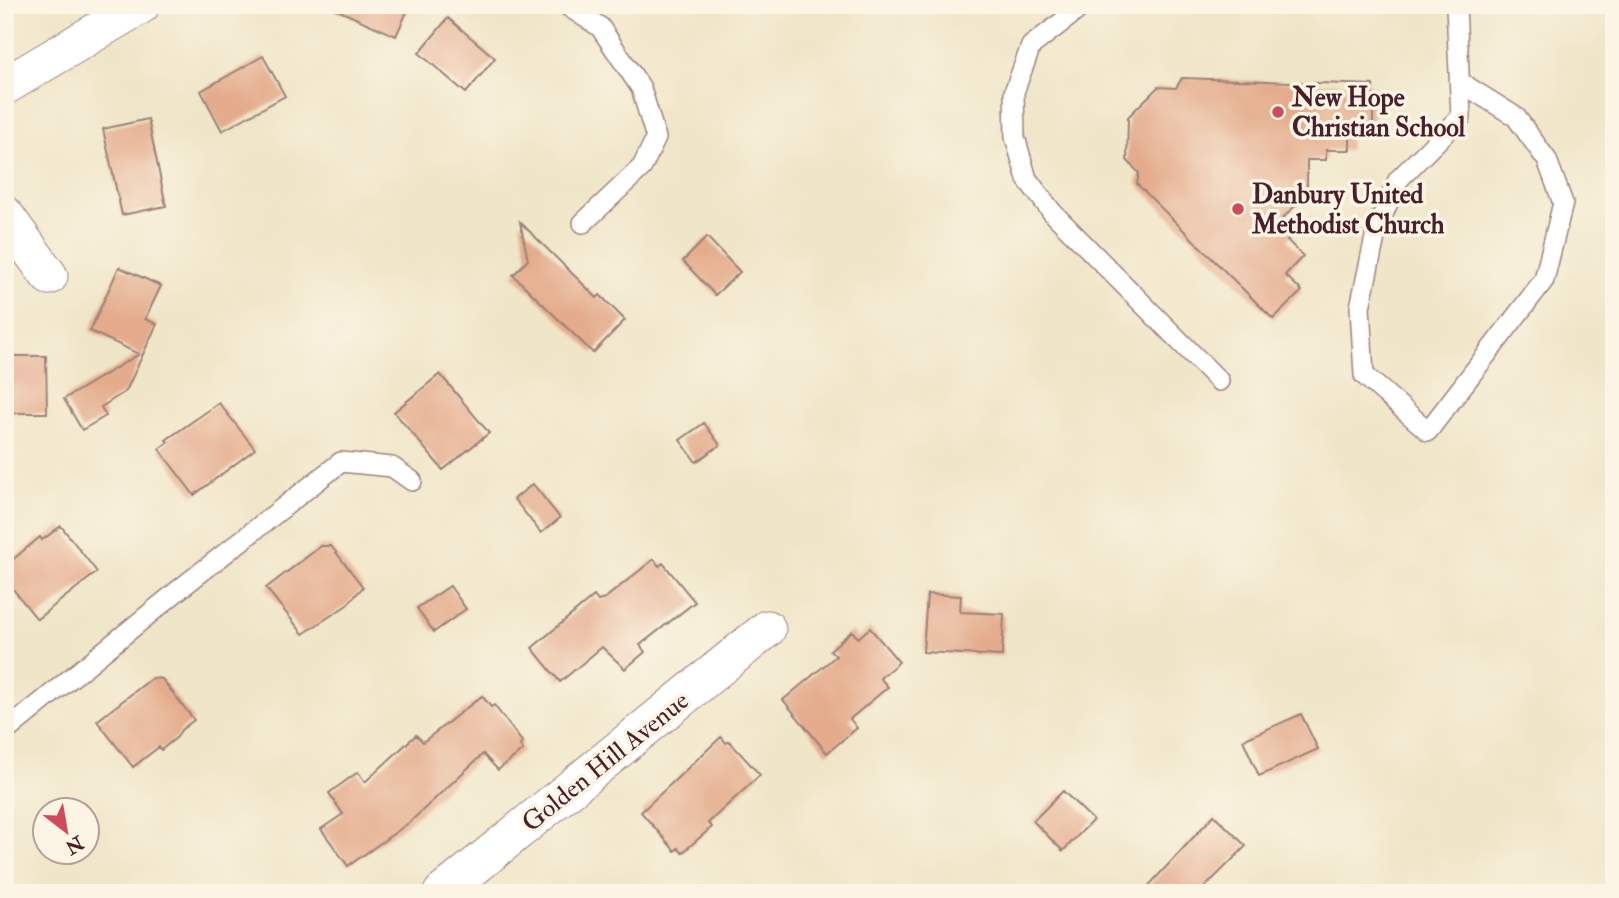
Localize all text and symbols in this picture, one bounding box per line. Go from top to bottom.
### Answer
place label: New Hope Christian School [1291,82,1466,144]
marker: New Hope Christian School [1270,104,1286,120]
place label: Danbury United Methodist Church [1251,179,1445,241]
marker: Danbury United Methodist Church [1230,201,1246,217]
street label: Golden Hill Avenue [516,685,696,839]
north arrow [32,796,102,866]
text: N [60,830,89,860]

